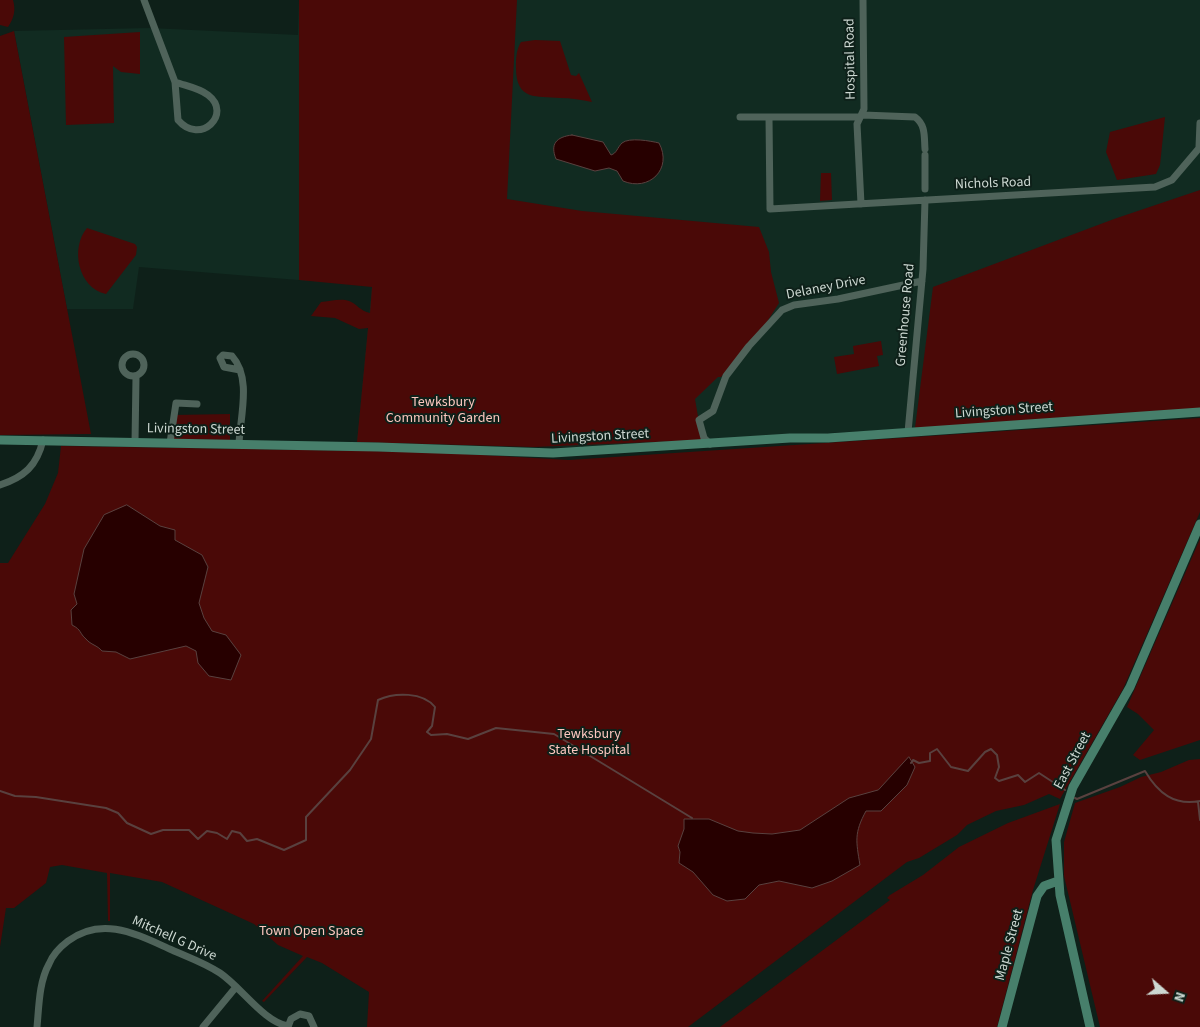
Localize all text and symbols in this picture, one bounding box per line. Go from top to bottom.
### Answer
street label: Hospital Road [842,18,860,100]
street label: Nichols Road [955,174,1031,194]
street label: Greenhouse Road [893,263,919,367]
street label: Delaney Drive [785,272,867,304]
park label: Tewksbury Community Garden [386,395,500,428]
street label: Livingston Street [954,399,1054,423]
street label: Livingston Street [147,421,245,439]
street label: Livingston Street [551,426,649,448]
park label: Tewksbury State Hospital [548,727,630,760]
street label: East Street [1051,729,1095,793]
street label: Maple Street [992,907,1028,983]
street label: Mitchell G Drive [129,913,219,965]
park label: Town Open Space [259,924,363,940]
north arrow [1140,967,1190,1017]
text: N [1168,989,1190,1005]

